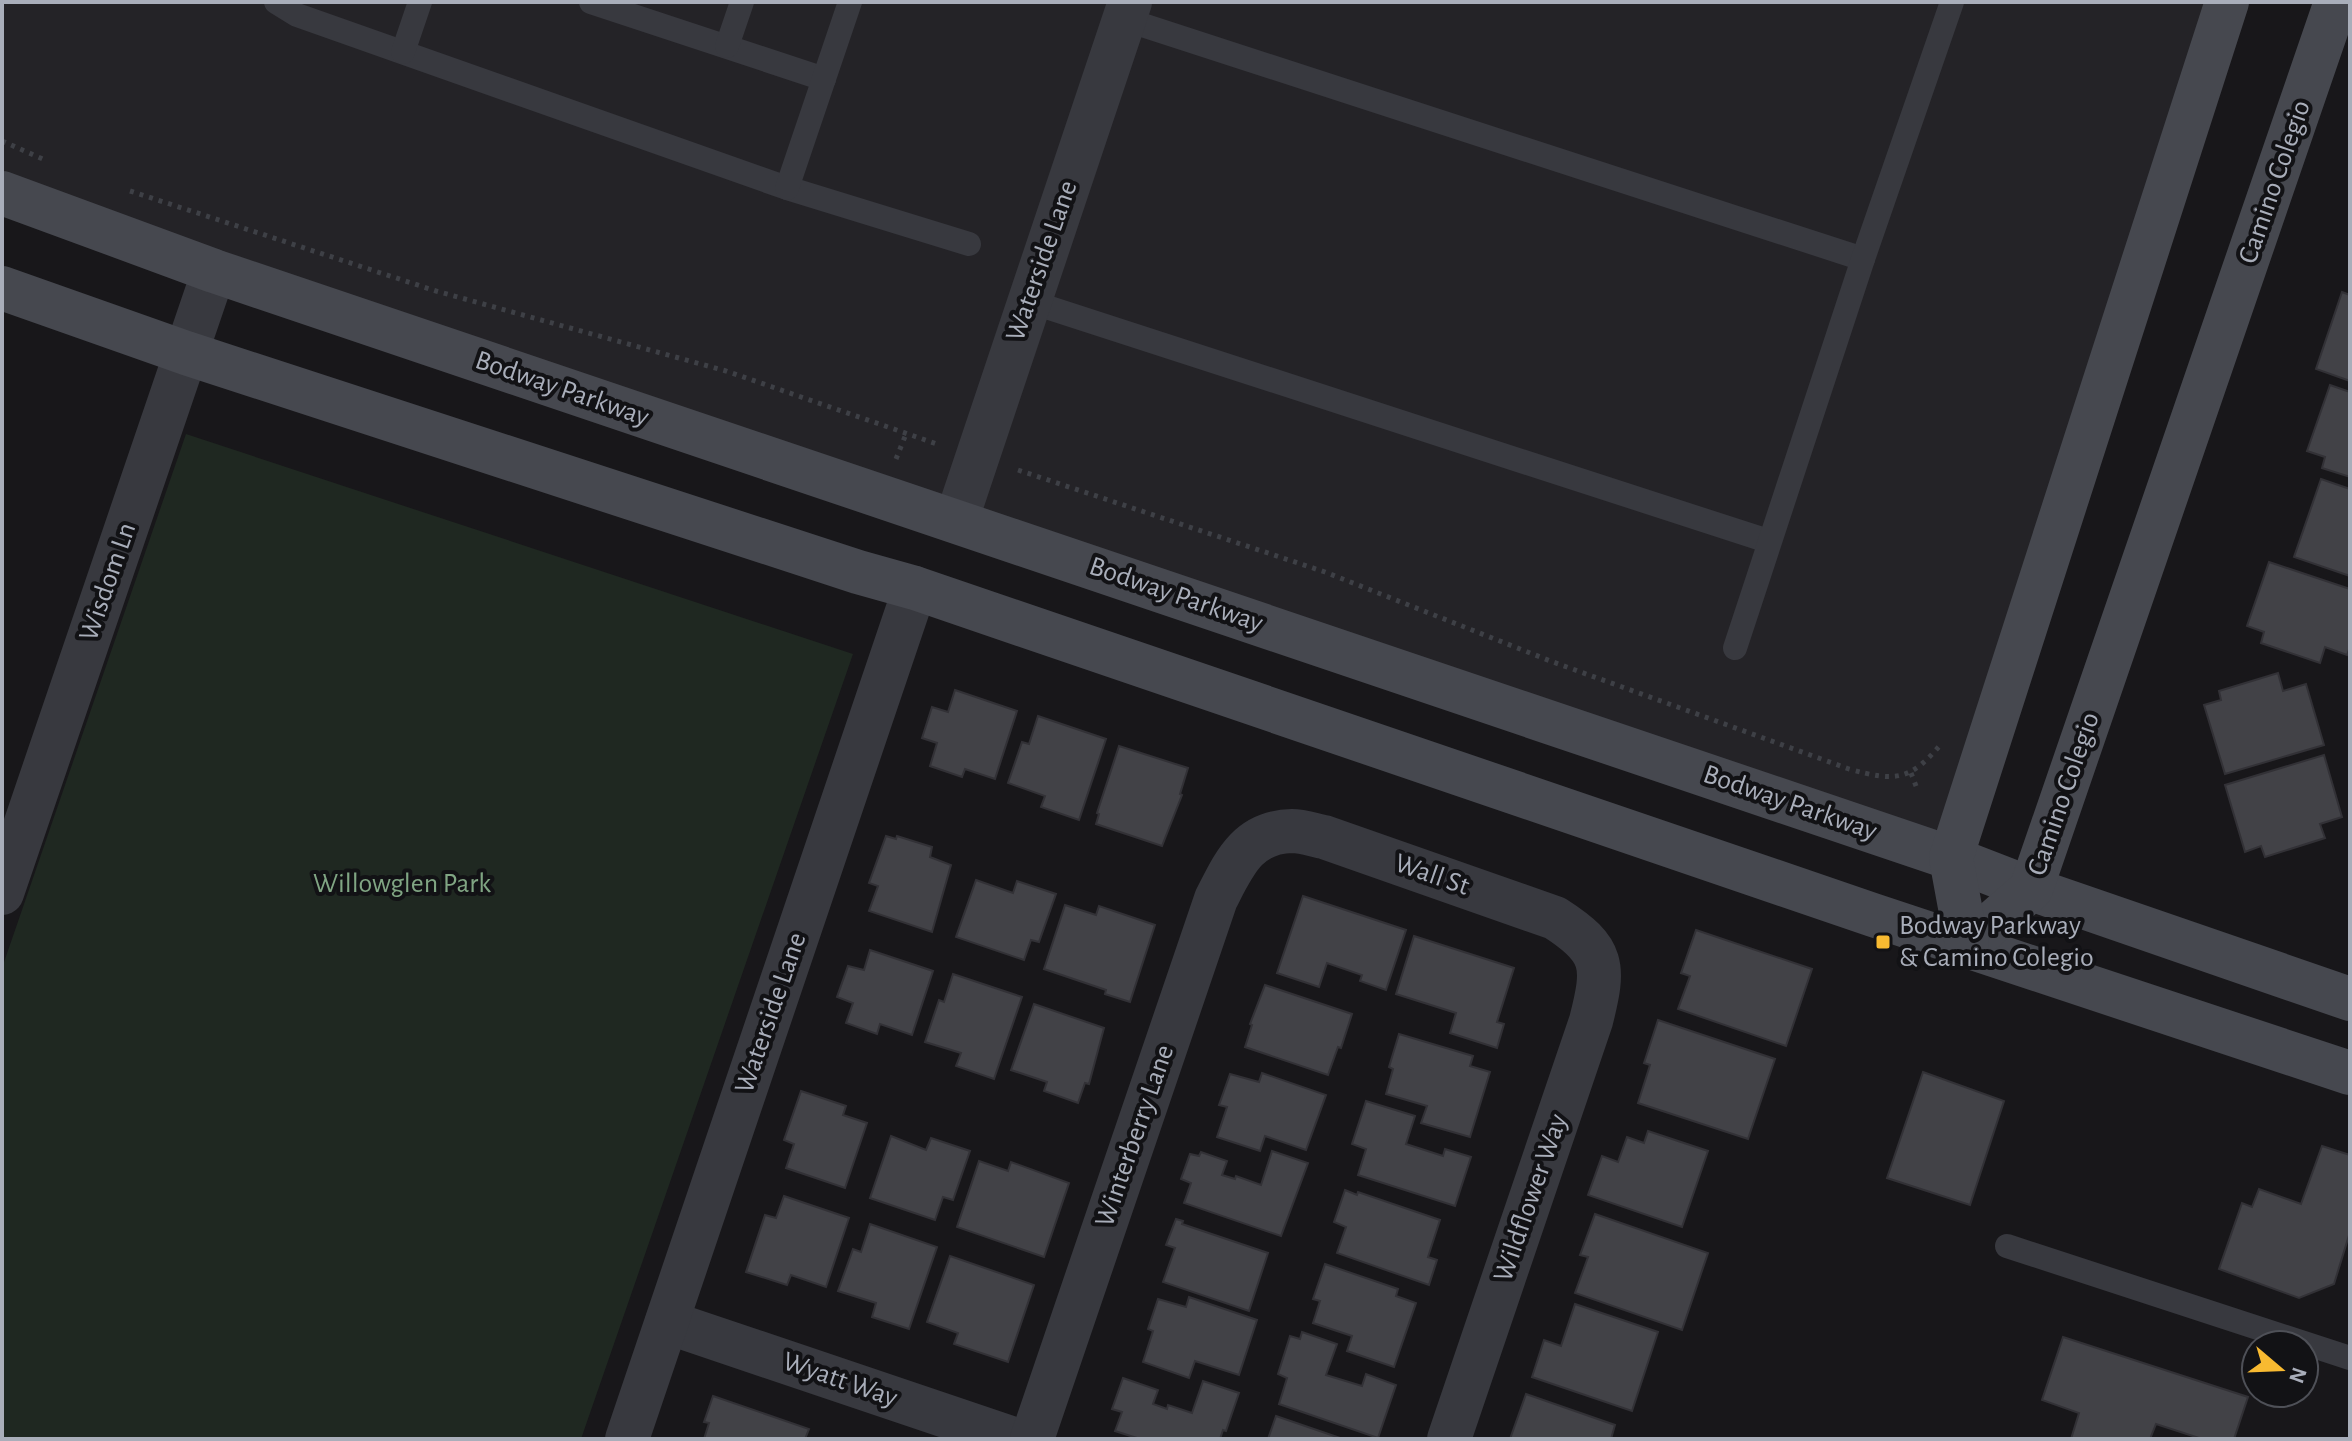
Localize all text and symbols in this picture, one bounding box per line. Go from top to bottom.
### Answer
street label: Camino Colegio [2234,97,2316,267]
street label: Waterside Lane [1001,177,1083,345]
street label: Bodway Parkway [471,346,653,432]
street label: Wisdom Ln [75,519,141,645]
street label: Bodway Parkway [1085,552,1267,638]
street label: Camino Colegio [2023,709,2105,879]
street label: Bodway Parkway [1699,760,1881,846]
street label: Wall St [1391,849,1473,901]
park label: Willowglen Park [313,870,491,898]
place label: Bodway Parkway & Camino Colegio [1899,912,2094,972]
street label: Waterside Lane [730,929,812,1097]
marker: Bodway Parkway & Camino Colegio [1874,933,1892,951]
street label: Winterberry Lane [1091,1041,1179,1231]
street label: Wildflower Way [1489,1110,1573,1286]
north arrow [2240,1329,2320,1409]
street label: Wyatt Way [779,1347,901,1413]
text: N [2285,1364,2311,1386]

